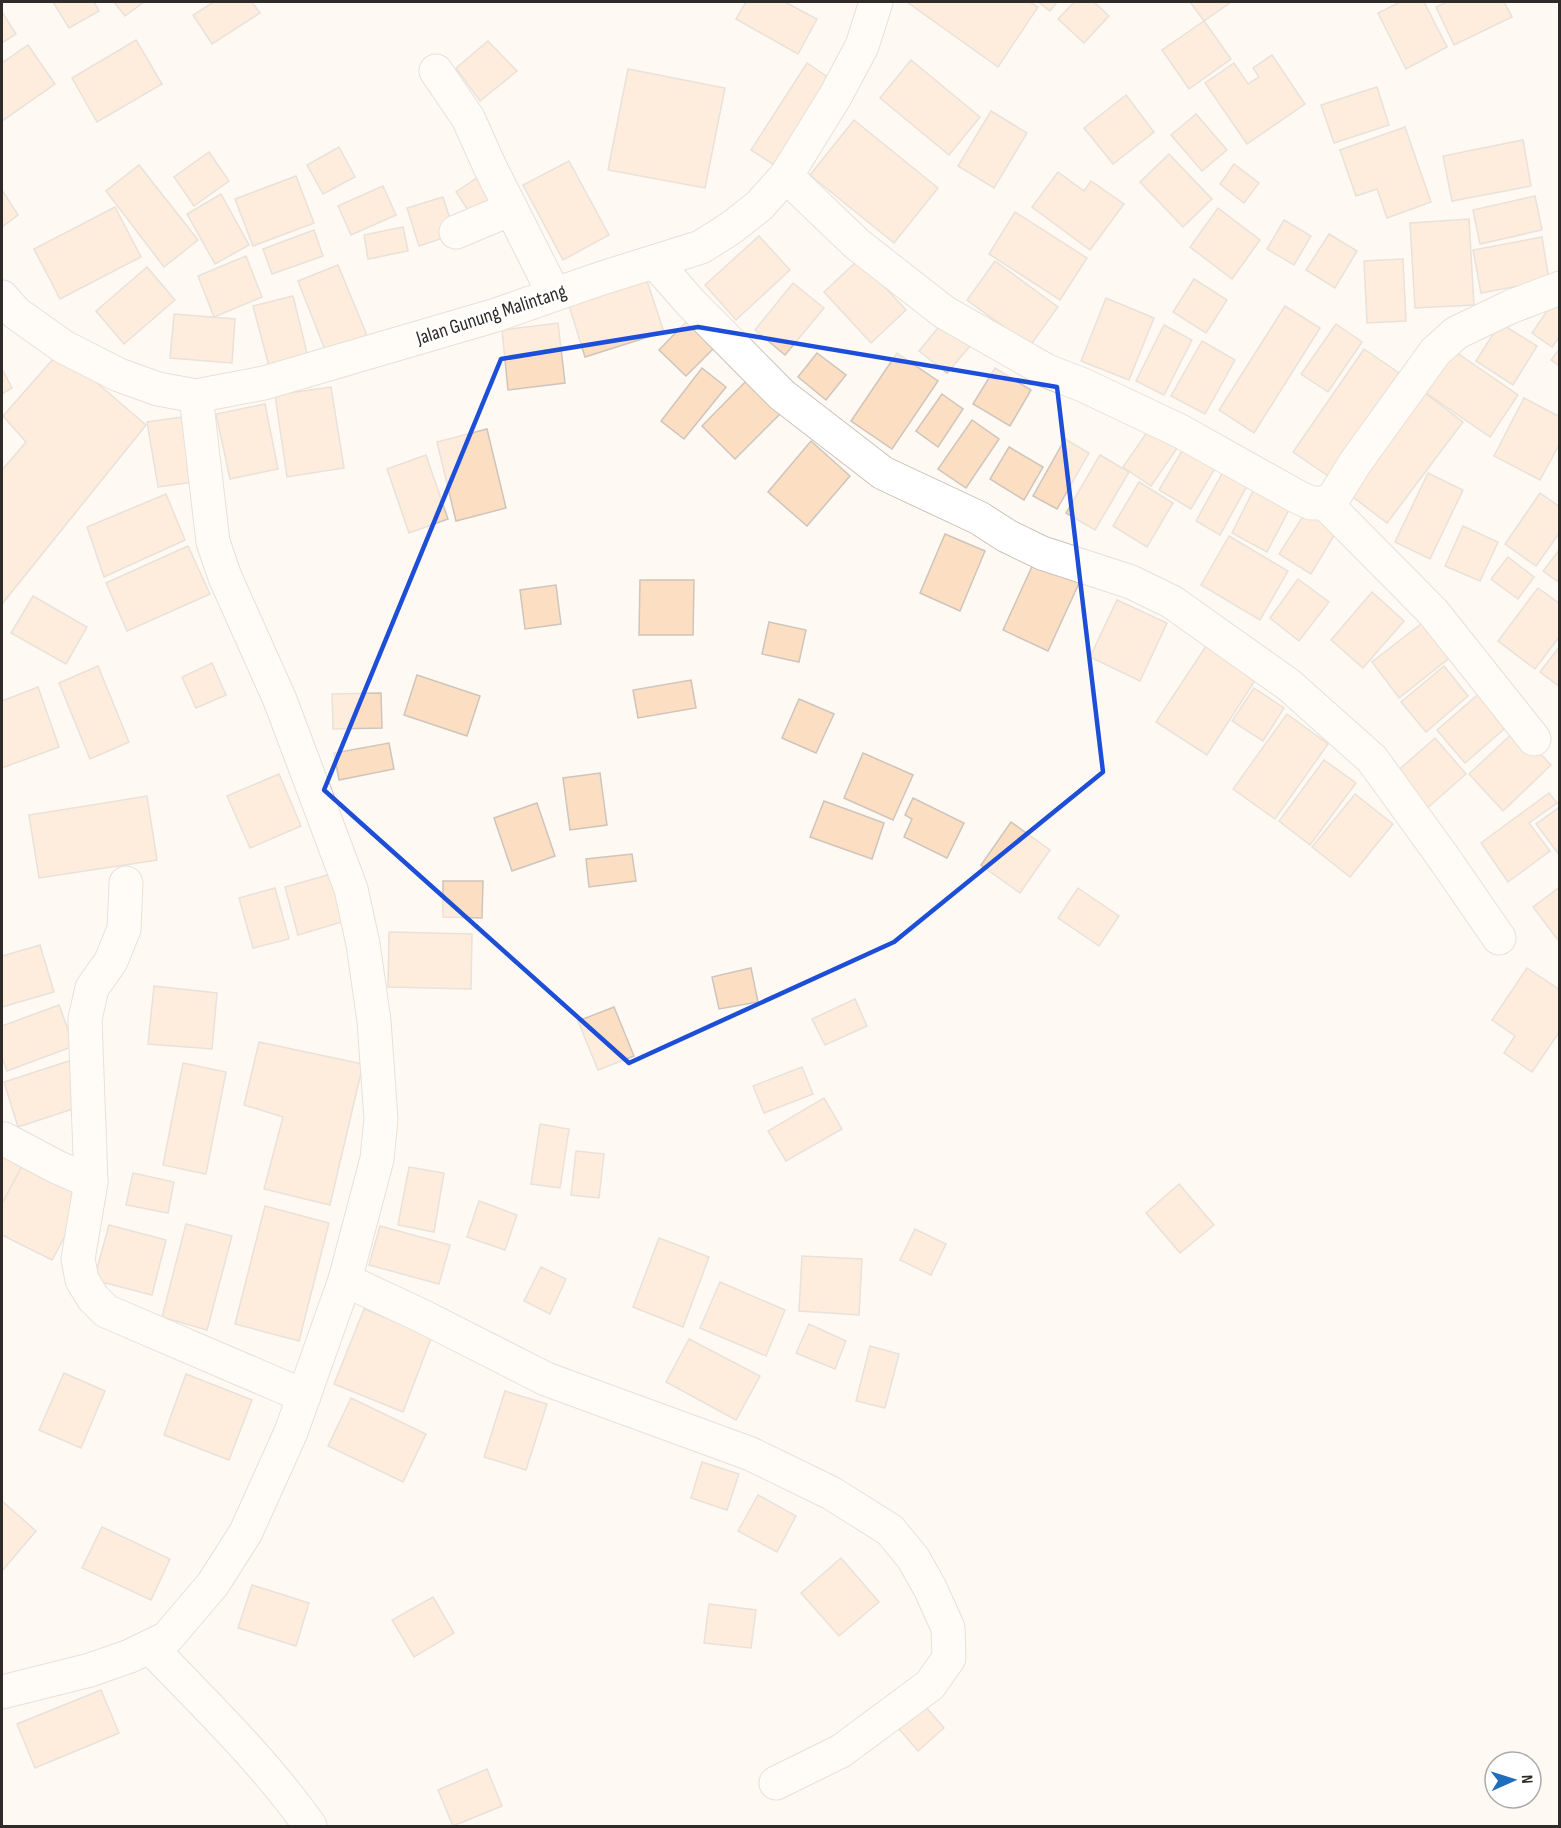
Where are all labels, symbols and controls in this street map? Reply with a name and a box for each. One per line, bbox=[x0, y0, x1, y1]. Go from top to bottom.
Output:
street label: Jalan Gunung Malintang bbox=[412, 279, 569, 351]
north arrow bbox=[1483, 1750, 1543, 1810]
text: N bbox=[1517, 1775, 1536, 1784]

